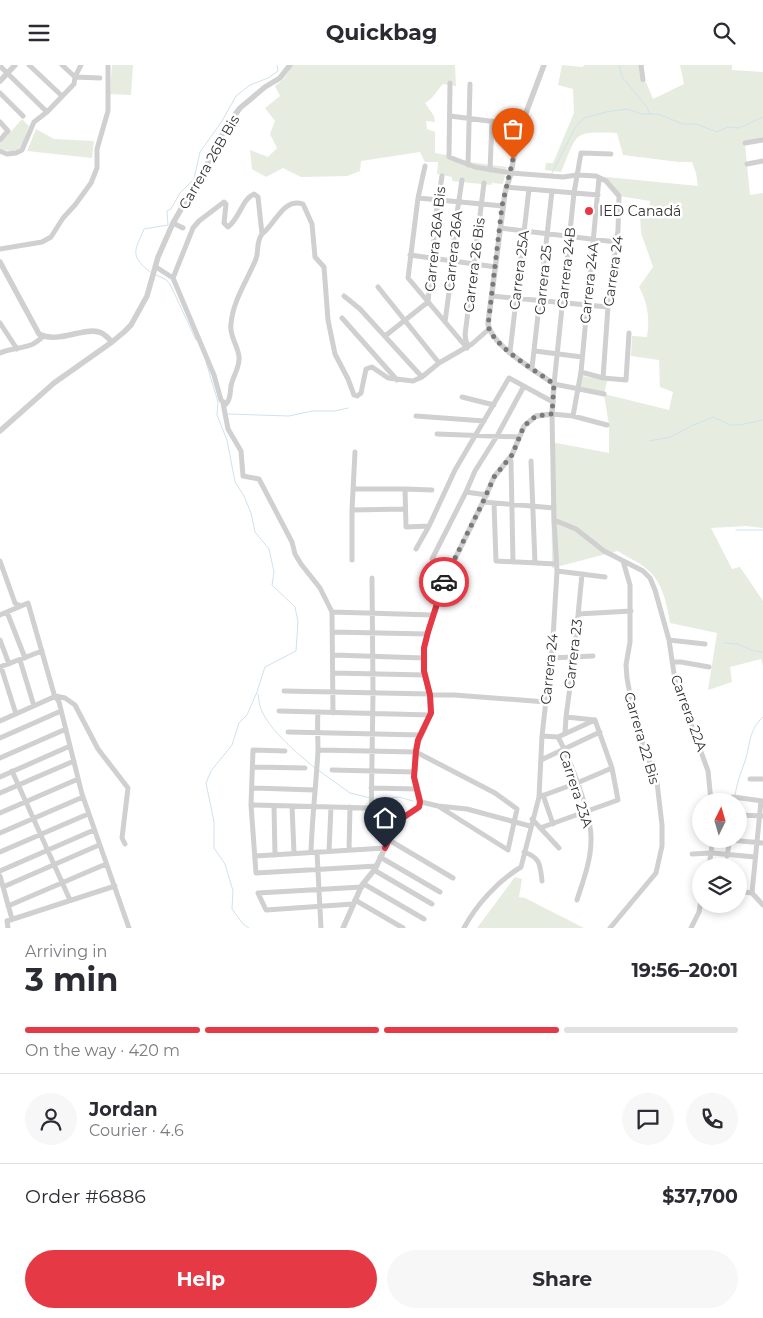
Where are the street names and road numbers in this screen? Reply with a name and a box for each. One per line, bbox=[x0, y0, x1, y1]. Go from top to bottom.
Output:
street label: Carrera 26B Bis bbox=[175, 111, 243, 213]
street label: Carrera 26A Bis bbox=[421, 185, 450, 293]
street label: Carrera 26A bbox=[440, 209, 466, 292]
street label: Carrera 26 Bis bbox=[459, 216, 489, 314]
street label: Carrera 24B bbox=[553, 226, 579, 310]
street label: Carrera 25A bbox=[505, 228, 533, 311]
street label: Carrera 24 bbox=[599, 234, 627, 308]
street label: Carrera 24A bbox=[576, 241, 602, 324]
street label: Carrera 25 bbox=[530, 244, 556, 316]
street label: Carrera 23 bbox=[560, 618, 586, 690]
street label: Carrera 24 bbox=[536, 632, 562, 705]
street label: Carrera 22A bbox=[667, 672, 712, 755]
street label: Carrera 22 Bis bbox=[620, 690, 664, 786]
street label: Carrera 23A bbox=[555, 748, 597, 831]

